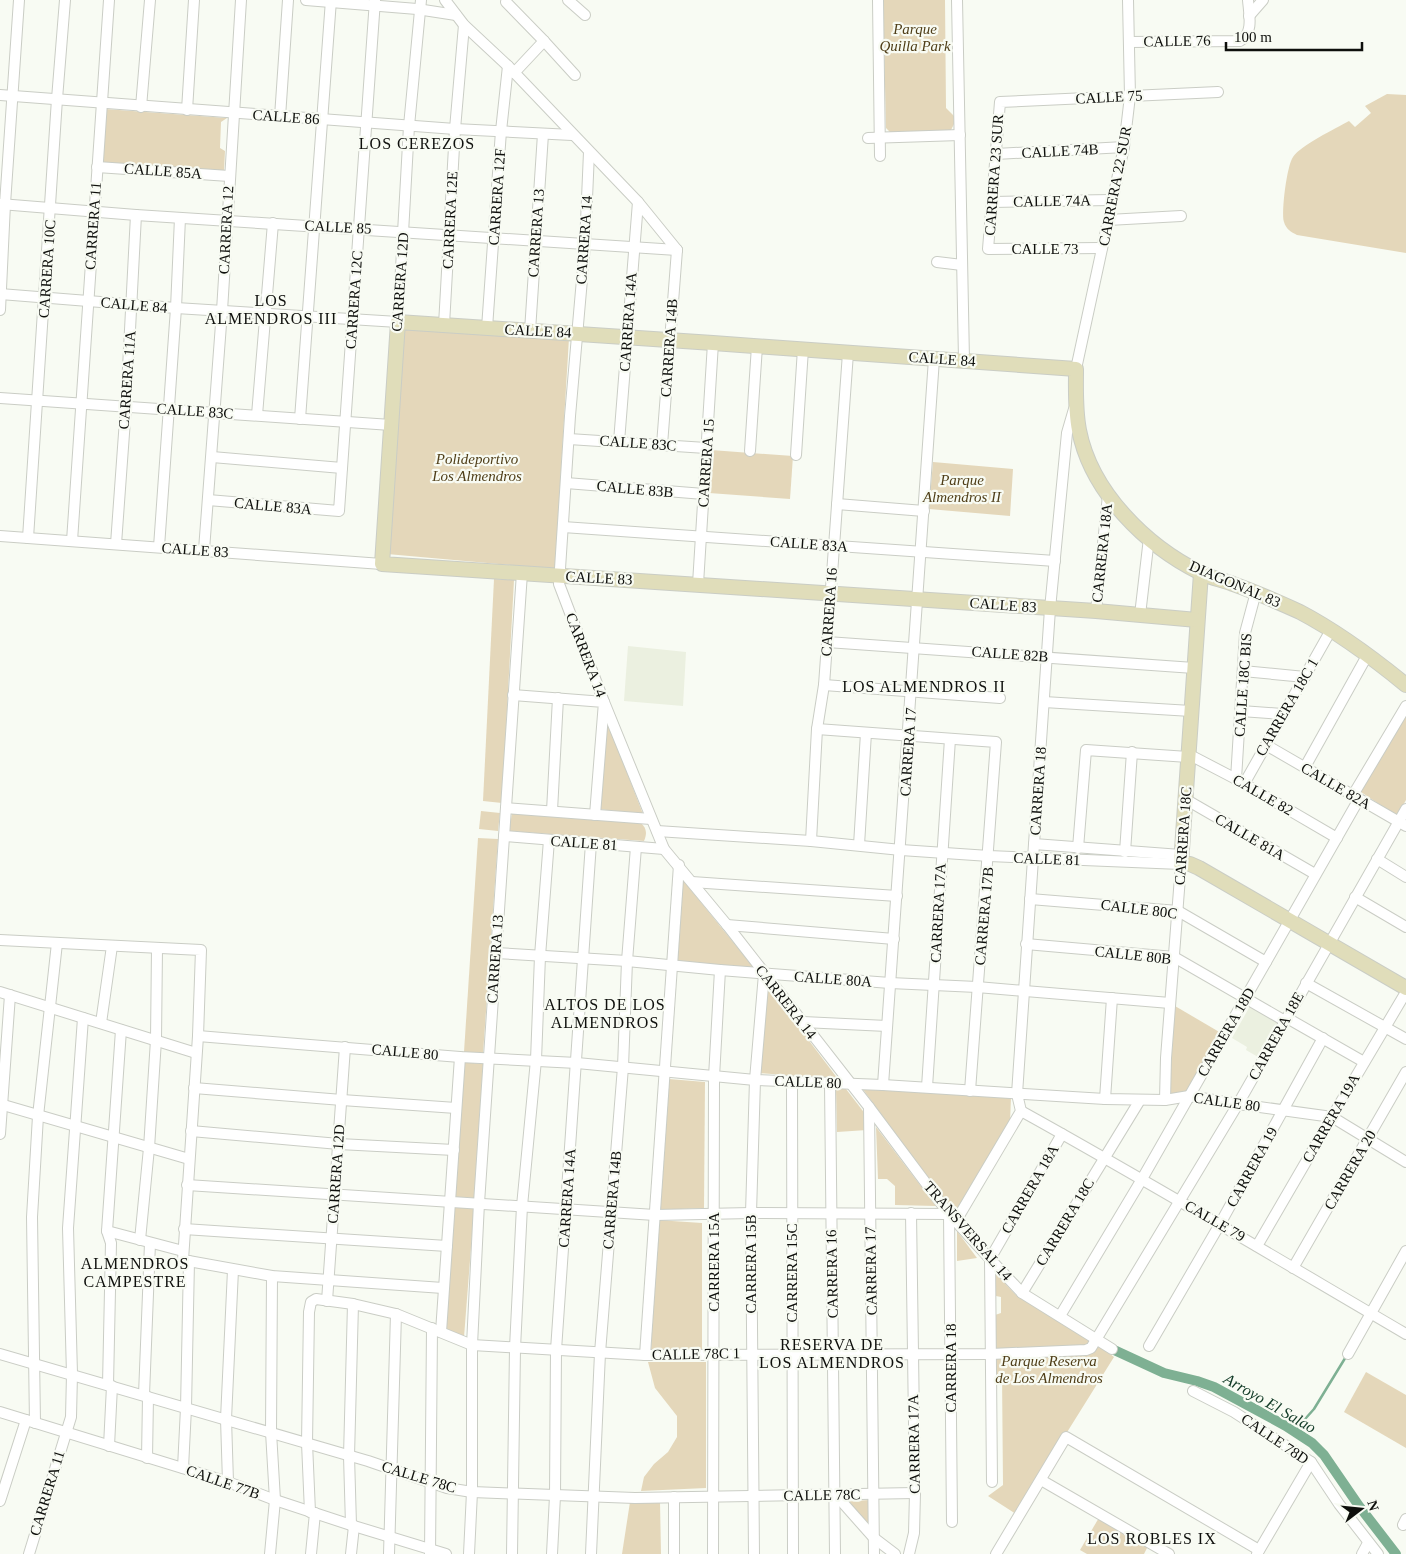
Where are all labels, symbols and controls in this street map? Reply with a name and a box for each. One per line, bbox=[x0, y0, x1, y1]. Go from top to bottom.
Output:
scale bar bbox=[1226, 20, 1362, 52]
park label: Parque Quilla Park bbox=[879, 21, 951, 54]
text: 100 m bbox=[1234, 29, 1272, 45]
street label: CALLE 76 bbox=[1143, 32, 1211, 50]
street label: CALLE 75 bbox=[1075, 87, 1143, 107]
street label: CALLE 86 bbox=[252, 107, 321, 127]
street label: CARRERA 23 SUR bbox=[982, 114, 1006, 236]
street label: CARRERA 22 SUR bbox=[1096, 125, 1134, 247]
district label: LOS CEREZOS bbox=[359, 135, 475, 152]
street label: CALLE 74B bbox=[1021, 141, 1099, 161]
street label: CARRERA 12F bbox=[486, 148, 508, 246]
street label: CALLE 85A bbox=[124, 160, 203, 182]
street label: CARRERA 12E bbox=[439, 171, 461, 269]
street label: CARRERA 11 bbox=[82, 181, 104, 271]
street label: CARRERA 12 bbox=[216, 185, 236, 275]
street label: CARRERA 13 bbox=[525, 188, 547, 278]
street label: CALLE 74A bbox=[1013, 192, 1091, 210]
street label: CARRERA 14 bbox=[573, 195, 595, 285]
street label: CALLE 85 bbox=[304, 217, 372, 237]
street label: CARRERA 10C bbox=[36, 219, 58, 319]
street label: CARRERA 12D bbox=[389, 232, 411, 332]
street label: CALLE 73 bbox=[1011, 241, 1079, 257]
street label: CARRERA 12C bbox=[343, 250, 365, 350]
street label: CARRERA 14A bbox=[617, 272, 639, 372]
district label: LOS ALMENDROS III bbox=[205, 292, 337, 327]
street label: CALLE 84 bbox=[100, 294, 169, 316]
street label: CARRERA 14B bbox=[658, 298, 680, 398]
street label: CALLE 84 bbox=[504, 321, 572, 341]
street label: CARRERA 11A bbox=[116, 330, 138, 430]
street label: CALLE 84 bbox=[908, 349, 977, 369]
street label: CALLE 83C bbox=[156, 400, 234, 422]
street label: CARRERA 15 bbox=[695, 418, 717, 508]
street label: CALLE 83C bbox=[599, 432, 677, 454]
park label: Polideportivo Los Almendros bbox=[431, 451, 522, 484]
park label: Parque Almendros II bbox=[922, 472, 1002, 505]
street label: CALLE 83B bbox=[596, 478, 674, 500]
street label: CALLE 83A bbox=[233, 495, 313, 517]
street label: CARRERA 18A bbox=[1089, 502, 1115, 603]
street label: CALLE 83A bbox=[770, 533, 849, 555]
street label: CALLE 83 bbox=[161, 540, 229, 560]
street label: DIAGONAL 83 bbox=[1187, 558, 1283, 610]
street label: CARRERA 16 bbox=[818, 567, 840, 657]
street label: CALLE 83 bbox=[565, 568, 633, 588]
street label: CALLE 83 bbox=[969, 595, 1037, 615]
street label: CARRERA 14 bbox=[563, 611, 610, 700]
street label: CALLE 18C BIS bbox=[1231, 632, 1255, 738]
street label: CALLE 82B bbox=[971, 643, 1049, 665]
street label: CARRERA 18C 1 bbox=[1253, 655, 1321, 759]
district label: LOS ALMENDROS II bbox=[842, 678, 1006, 695]
street label: CARRERA 17 bbox=[897, 707, 919, 797]
street label: CARRERA 18 bbox=[1027, 746, 1049, 836]
street label: CALLE 82A bbox=[1298, 760, 1374, 812]
street label: CALLE 82 bbox=[1230, 771, 1296, 819]
street label: CARRERA 18C bbox=[1172, 786, 1194, 886]
street label: CALLE 81A bbox=[1212, 811, 1288, 863]
street label: CALLE 81 bbox=[550, 833, 618, 853]
street label: CALLE 81 bbox=[1013, 850, 1081, 868]
street label: CARRERA 17A bbox=[927, 863, 949, 963]
street label: CARRERA 17B bbox=[972, 866, 996, 966]
street label: CALLE 80C bbox=[1100, 896, 1178, 922]
street label: CARRERA 13 bbox=[484, 914, 506, 1004]
street label: CALLE 80B bbox=[1094, 943, 1172, 967]
street label: CARRERA 14 bbox=[752, 962, 820, 1042]
street label: CALLE 80A bbox=[794, 968, 873, 990]
street label: CARRERA 18D bbox=[1194, 985, 1258, 1079]
street label: CARRERA 18E bbox=[1245, 989, 1307, 1083]
district label: ALTOS DE LOS ALMENDROS bbox=[544, 996, 666, 1031]
street label: CALLE 80 bbox=[371, 1041, 439, 1063]
street label: CARRERA 19A bbox=[1299, 1071, 1363, 1165]
street label: CALLE 80 bbox=[774, 1073, 842, 1091]
street label: CALLE 80 bbox=[1193, 1089, 1261, 1115]
street label: CARRERA 12D bbox=[325, 1124, 347, 1224]
street label: CARRERA 19 bbox=[1223, 1124, 1281, 1210]
street label: CARRERA 20 bbox=[1321, 1128, 1379, 1212]
street label: CARRERA 18A bbox=[998, 1142, 1062, 1236]
street label: CARRERA 14A bbox=[556, 1148, 578, 1248]
street label: CARRERA 14B bbox=[600, 1150, 624, 1250]
street label: CARRERA 18C bbox=[1033, 1176, 1097, 1268]
street label: TRANSVERSAL 14 bbox=[921, 1178, 1016, 1284]
street label: CALLE 79 bbox=[1182, 1197, 1248, 1245]
street label: CARRERA 15A bbox=[706, 1212, 722, 1312]
street label: CARRERA 15B bbox=[743, 1215, 759, 1313]
street label: CARRERA 15C bbox=[784, 1224, 800, 1322]
street label: CARRERA 17 bbox=[862, 1226, 880, 1316]
street label: CARRERA 16 bbox=[823, 1229, 841, 1319]
district label: ALMENDROS CAMPESTRE bbox=[81, 1255, 189, 1290]
street label: CARRERA 18 bbox=[943, 1324, 959, 1412]
district label: RESERVA DE LOS ALMENDROS bbox=[759, 1336, 905, 1371]
street label: CALLE 78C 1 bbox=[652, 1345, 740, 1363]
park label: Parque Reserva de Los Almendros bbox=[995, 1353, 1103, 1386]
water label: Arroyo El Salao bbox=[1220, 1369, 1319, 1437]
street label: CARRERA 17A bbox=[905, 1394, 923, 1494]
street label: CALLE 78D bbox=[1238, 1411, 1312, 1468]
street label: CARRERA 11 bbox=[26, 1448, 68, 1538]
street label: CALLE 78C bbox=[380, 1458, 458, 1496]
street label: CALLE 77B bbox=[184, 1462, 262, 1502]
north arrow bbox=[1336, 1484, 1386, 1534]
street label: CALLE 78C bbox=[783, 1486, 861, 1504]
text: N bbox=[1364, 1499, 1382, 1512]
district label: LOS ROBLES IX bbox=[1087, 1530, 1217, 1547]

